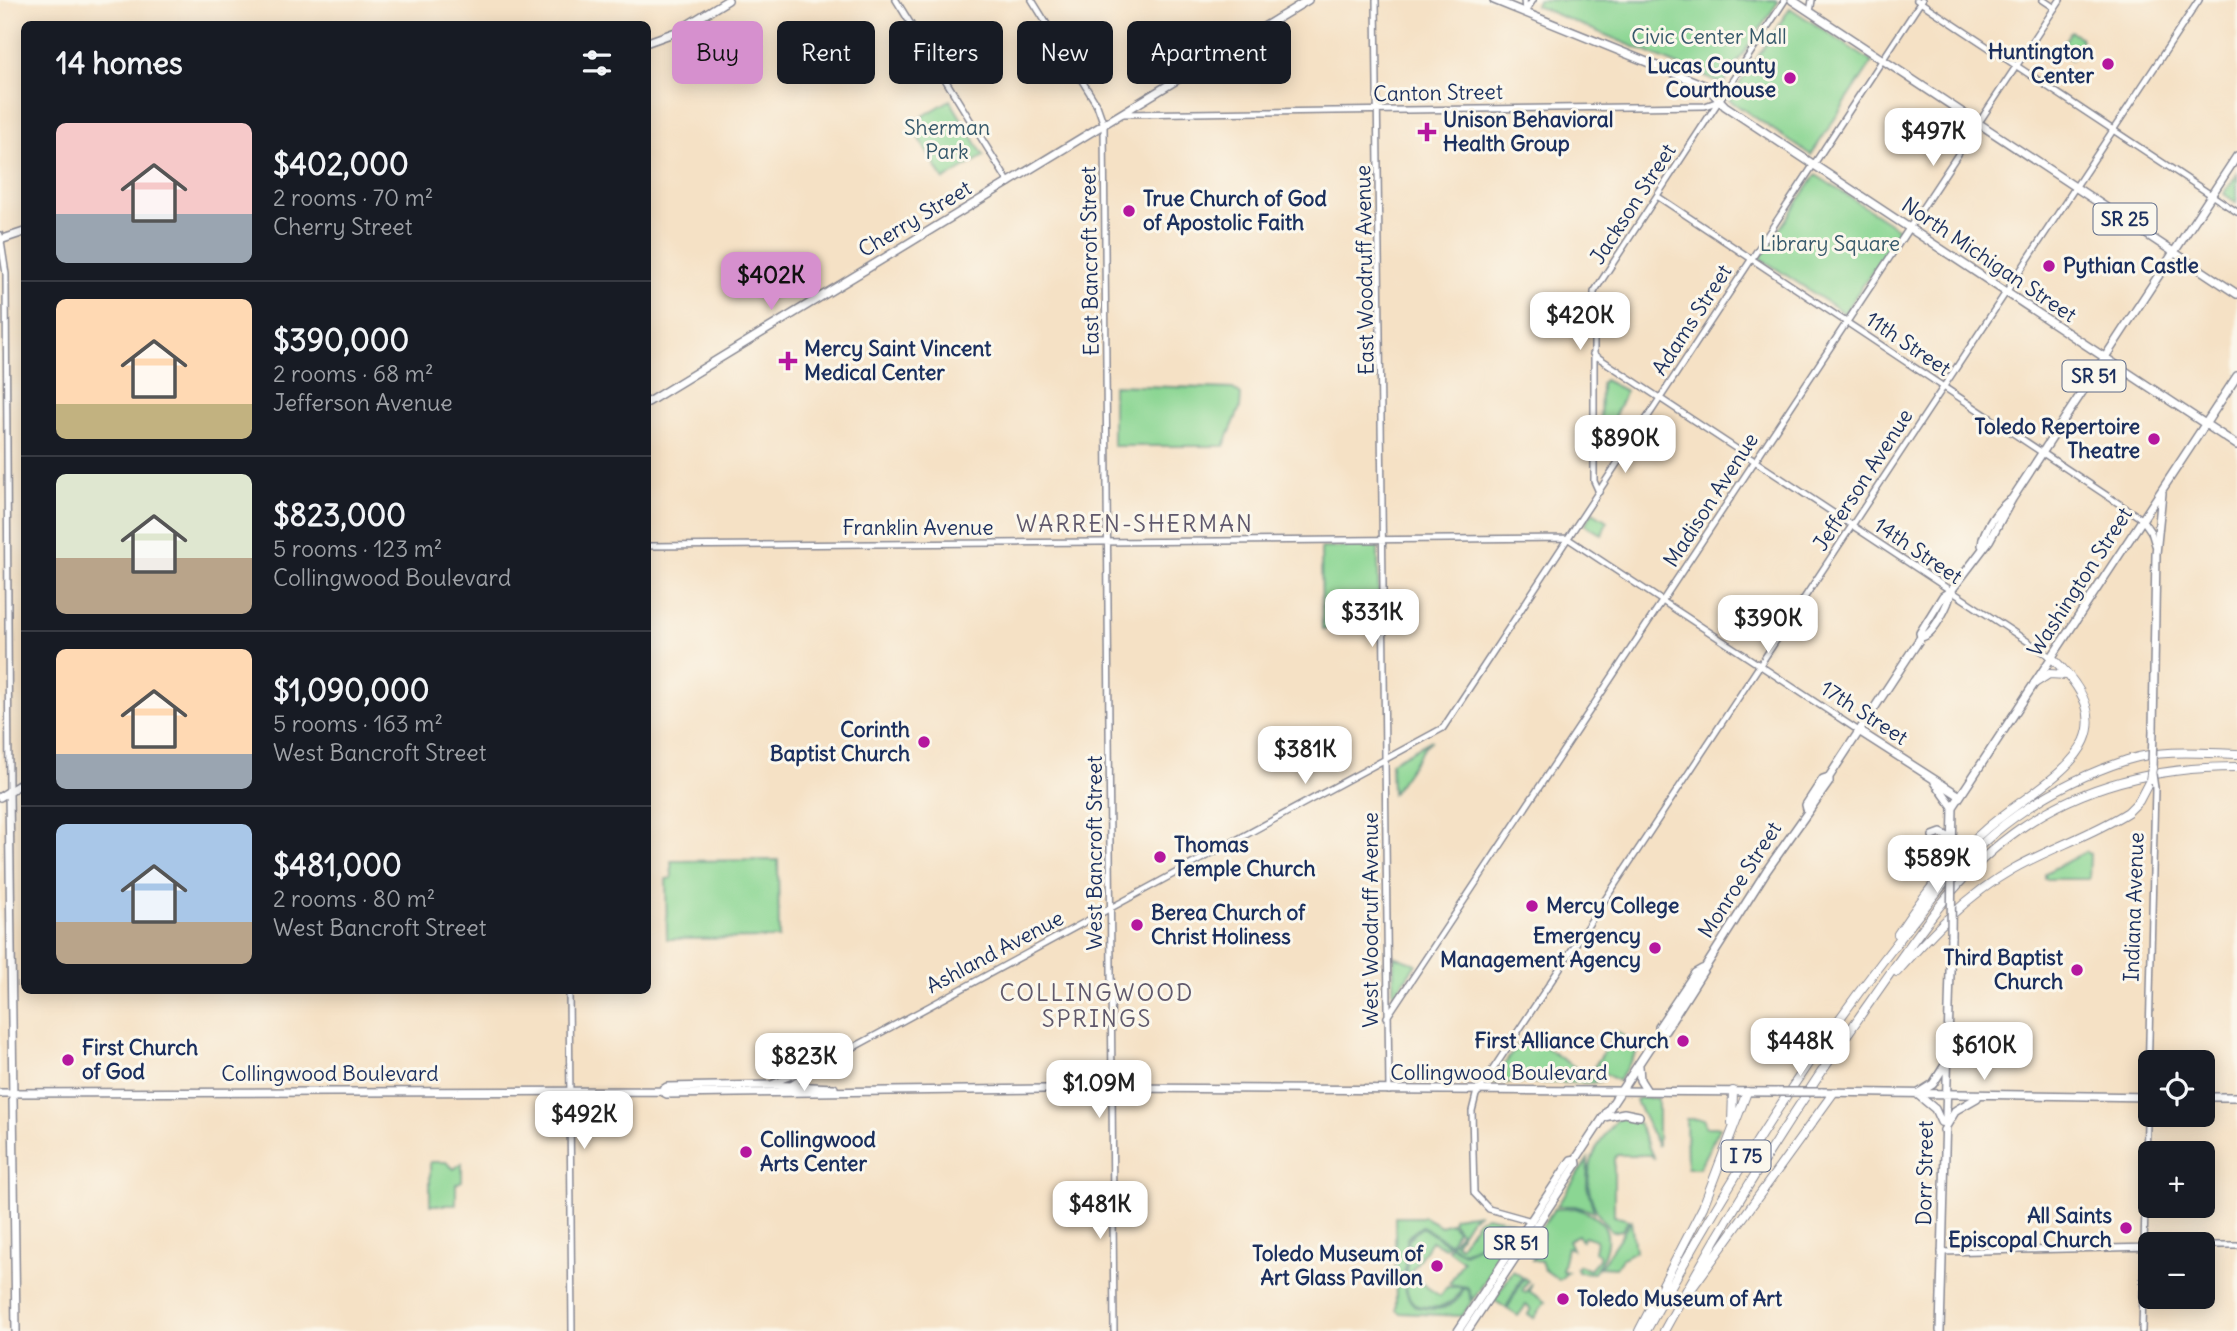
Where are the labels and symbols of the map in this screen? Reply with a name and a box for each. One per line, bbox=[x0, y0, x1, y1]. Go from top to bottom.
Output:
park label: Civic Center Mall bbox=[1631, 23, 1787, 50]
place label: Huntington Center bbox=[1988, 38, 2094, 89]
place label: Lucas County Courthouse bbox=[1647, 52, 1776, 103]
marker: Huntington Center bbox=[2100, 56, 2116, 72]
marker: Lucas County Courthouse bbox=[1782, 70, 1798, 86]
street label: Canton Street bbox=[1373, 78, 1503, 107]
place label: Unison Behavioral Health Group bbox=[1443, 106, 1613, 157]
pin: $497K bbox=[1884, 108, 1982, 168]
park label: Sherman Park bbox=[904, 114, 990, 165]
marker: Unison Behavioral Health Group bbox=[1417, 122, 1437, 142]
street label: Jackson Street bbox=[1584, 138, 1682, 269]
street label: East Woodruff Avenue bbox=[1349, 165, 1380, 375]
street label: East Bancroft Street bbox=[1074, 166, 1105, 356]
street label: Cherry Street bbox=[853, 174, 976, 263]
place label: True Church of God of Apostolic Faith bbox=[1143, 185, 1327, 236]
street label: North Michigan Street bbox=[1897, 191, 2082, 328]
marker: True Church of God of Apostolic Faith bbox=[1121, 203, 1137, 219]
road number: SR 25 bbox=[2094, 204, 2156, 234]
park label: Library Square bbox=[1760, 230, 1900, 257]
pin: $402K bbox=[722, 252, 820, 312]
place label: Pythian Castle bbox=[2063, 252, 2199, 279]
marker: Pythian Castle bbox=[2041, 258, 2057, 274]
street label: Adams Street bbox=[1646, 259, 1737, 380]
pin: $420K bbox=[1531, 292, 1629, 352]
street label: 11th Street bbox=[1861, 305, 1956, 382]
place label: Mercy Saint Vincent Medical Center bbox=[804, 335, 992, 386]
marker: Mercy Saint Vincent Medical Center bbox=[778, 351, 798, 371]
road number: SR 51 bbox=[2062, 360, 2126, 392]
street label: Jefferson Avenue bbox=[1807, 404, 1919, 556]
place label: Toledo Repertoire Theatre bbox=[1974, 413, 2140, 464]
pin: $890K bbox=[1576, 416, 1674, 475]
street label: Madison Avenue bbox=[1657, 427, 1764, 572]
marker: Toledo Repertoire Theatre bbox=[2146, 431, 2162, 447]
street label: Washington Street bbox=[2021, 502, 2138, 662]
district label: WARREN-SHERMAN bbox=[1016, 509, 1254, 538]
street label: 14th Street bbox=[1869, 511, 1968, 590]
street label: Franklin Avenue bbox=[842, 514, 994, 541]
pin: $331K bbox=[1323, 590, 1421, 649]
pin: $390K bbox=[1719, 596, 1817, 655]
street label: 17th Street bbox=[1815, 674, 1913, 751]
place label: Corinth Baptist Church bbox=[770, 716, 910, 767]
pin: $381K bbox=[1256, 726, 1354, 786]
marker: Corinth Baptist Church bbox=[916, 734, 932, 750]
street label: West Bancroft Street bbox=[1081, 756, 1108, 950]
street label: West Woodruff Avenue bbox=[1357, 812, 1384, 1028]
street label: Monroe Street bbox=[1692, 816, 1787, 943]
place label: Thomas Temple Church bbox=[1174, 831, 1316, 882]
street label: Indiana Avenue bbox=[2117, 832, 2150, 982]
pin: $589K bbox=[1888, 836, 1986, 895]
marker: Thomas Temple Church bbox=[1152, 849, 1168, 865]
place label: Mercy College bbox=[1546, 892, 1679, 919]
marker: Mercy College bbox=[1524, 898, 1540, 914]
place label: Berea Church of Christ Holiness bbox=[1151, 899, 1306, 950]
street label: Ashland Avenue bbox=[921, 904, 1068, 999]
marker: Berea Church of Christ Holiness bbox=[1129, 917, 1145, 933]
place label: Emergency Management Agency bbox=[1440, 922, 1641, 973]
marker: Emergency Management Agency bbox=[1647, 940, 1663, 956]
place label: Third Baptist Church bbox=[1944, 944, 2064, 995]
marker: Third Baptist Church bbox=[2069, 962, 2085, 978]
district label: COLLINGWOOD SPRINGS bbox=[1000, 978, 1194, 1033]
pin: $448K bbox=[1751, 1018, 1849, 1078]
pin: $610K bbox=[1935, 1023, 2033, 1082]
place label: First Alliance Church bbox=[1475, 1027, 1669, 1054]
marker: First Alliance Church bbox=[1675, 1033, 1691, 1049]
place label: First Church of God bbox=[82, 1034, 198, 1085]
pin: $823K bbox=[755, 1034, 853, 1093]
marker: First Church of God bbox=[60, 1052, 76, 1068]
street label: Collingwood Boulevard bbox=[1390, 1059, 1608, 1086]
street label: Collingwood Boulevard bbox=[221, 1060, 439, 1087]
pin: $1.09M bbox=[1042, 1060, 1156, 1120]
pin: $492K bbox=[535, 1092, 633, 1151]
street label: Dorr Street bbox=[1910, 1120, 1939, 1226]
place label: Collingwood Arts Center bbox=[760, 1126, 877, 1177]
road number: I 75 bbox=[1722, 1140, 1770, 1172]
marker: Collingwood Arts Center bbox=[738, 1144, 754, 1160]
pin: $481K bbox=[1051, 1182, 1149, 1241]
place label: All Saints Episcopal Church bbox=[1948, 1202, 2112, 1253]
marker: All Saints Episcopal Church bbox=[2118, 1220, 2134, 1236]
road number: SR 51 bbox=[1484, 1228, 1548, 1259]
place label: Toledo Museum of Art Glass Pavillon bbox=[1252, 1240, 1424, 1291]
marker: Toledo Museum of Art Glass Pavillon bbox=[1429, 1258, 1445, 1274]
place label: Toledo Museum of Art bbox=[1577, 1285, 1783, 1312]
marker: Toledo Museum of Art bbox=[1555, 1291, 1571, 1307]

